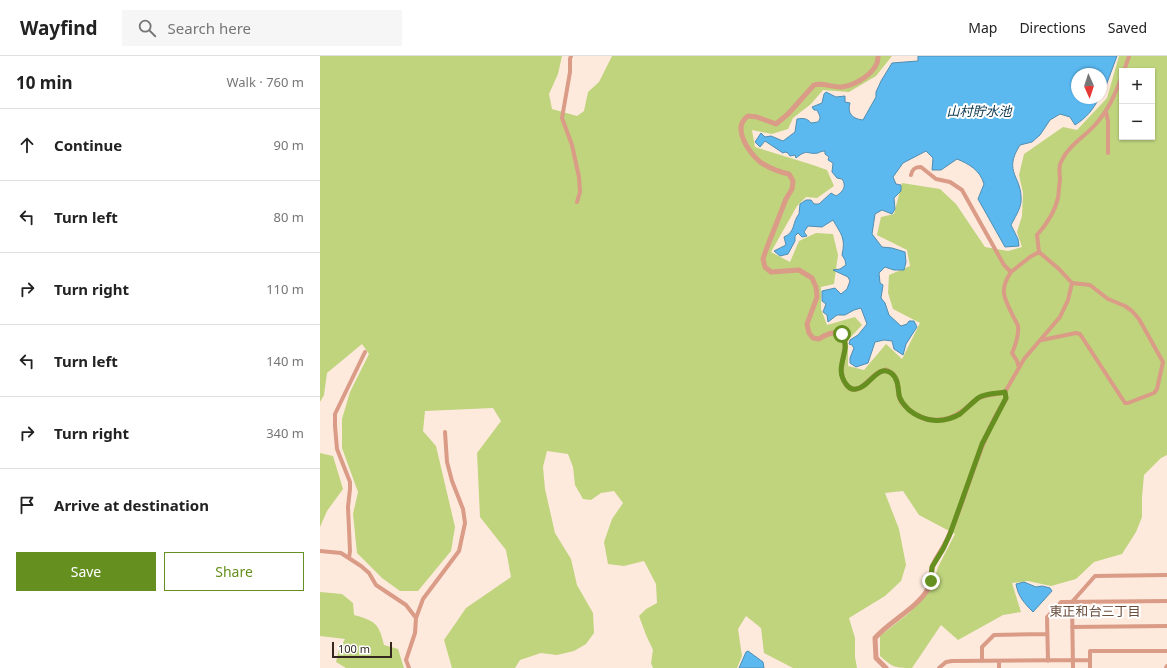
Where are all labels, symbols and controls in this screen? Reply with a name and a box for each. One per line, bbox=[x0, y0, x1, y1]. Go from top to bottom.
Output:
search box bbox=[122, 10, 402, 46]
text: Wayfind bbox=[20, 15, 98, 41]
icon: search bbox=[136, 17, 158, 39]
text: Search here bbox=[168, 18, 251, 38]
text: Map bbox=[968, 18, 997, 37]
text: Directions bbox=[1019, 18, 1086, 37]
text: Saved bbox=[1108, 18, 1147, 37]
north arrow bbox=[1071, 68, 1107, 104]
map controls bbox=[1119, 68, 1155, 140]
button: + bbox=[1119, 68, 1155, 104]
text: 10 min bbox=[16, 71, 73, 94]
text: Walk · 760 m bbox=[226, 73, 304, 91]
water label: 山村貯水池 bbox=[946, 102, 1013, 120]
button: − bbox=[1119, 104, 1155, 140]
icon: ahead bbox=[16, 134, 38, 156]
text: Continue bbox=[54, 135, 122, 155]
text: 90 m bbox=[274, 136, 304, 154]
icon: left bbox=[16, 206, 38, 228]
text: Turn left bbox=[54, 207, 118, 227]
text: 80 m bbox=[274, 208, 304, 226]
icon: right bbox=[16, 278, 38, 300]
text: Turn right bbox=[54, 279, 129, 299]
text: 110 m bbox=[266, 280, 304, 298]
route start bbox=[833, 325, 851, 343]
icon: left bbox=[16, 350, 38, 372]
text: Turn left bbox=[54, 351, 118, 371]
text: 140 m bbox=[266, 352, 304, 370]
icon: right bbox=[16, 422, 38, 444]
text: Turn right bbox=[54, 423, 129, 443]
text: 340 m bbox=[266, 424, 304, 442]
icon: arrive bbox=[16, 494, 38, 516]
text: Arrive at destination bbox=[54, 495, 209, 515]
button: Save bbox=[16, 552, 156, 591]
button: Share bbox=[164, 552, 304, 591]
route end bbox=[922, 572, 940, 590]
district label: 東正和台三丁目 bbox=[1049, 602, 1141, 620]
scale bar bbox=[332, 640, 392, 659]
text: 100 m bbox=[338, 641, 370, 656]

